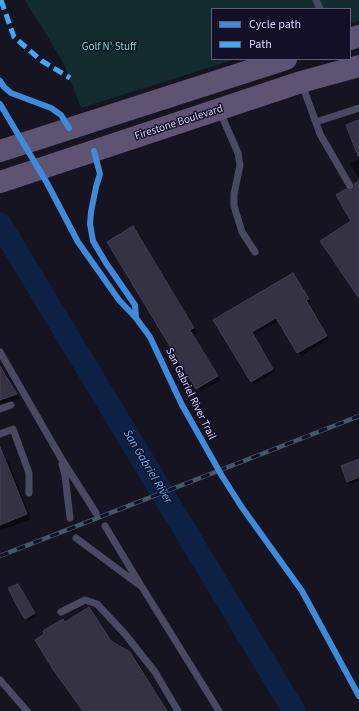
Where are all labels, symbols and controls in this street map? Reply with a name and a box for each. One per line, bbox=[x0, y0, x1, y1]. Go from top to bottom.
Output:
legend bbox=[211, 8, 351, 60]
text: Cycle path bbox=[249, 16, 301, 33]
text: Path bbox=[249, 36, 272, 53]
park label: Golf N' Stuff bbox=[82, 41, 136, 55]
street label: Firestone Boulevard bbox=[133, 103, 225, 143]
street label: San Gabriel River Trail bbox=[162, 346, 218, 442]
water label: San Gabriel River bbox=[119, 427, 175, 507]

